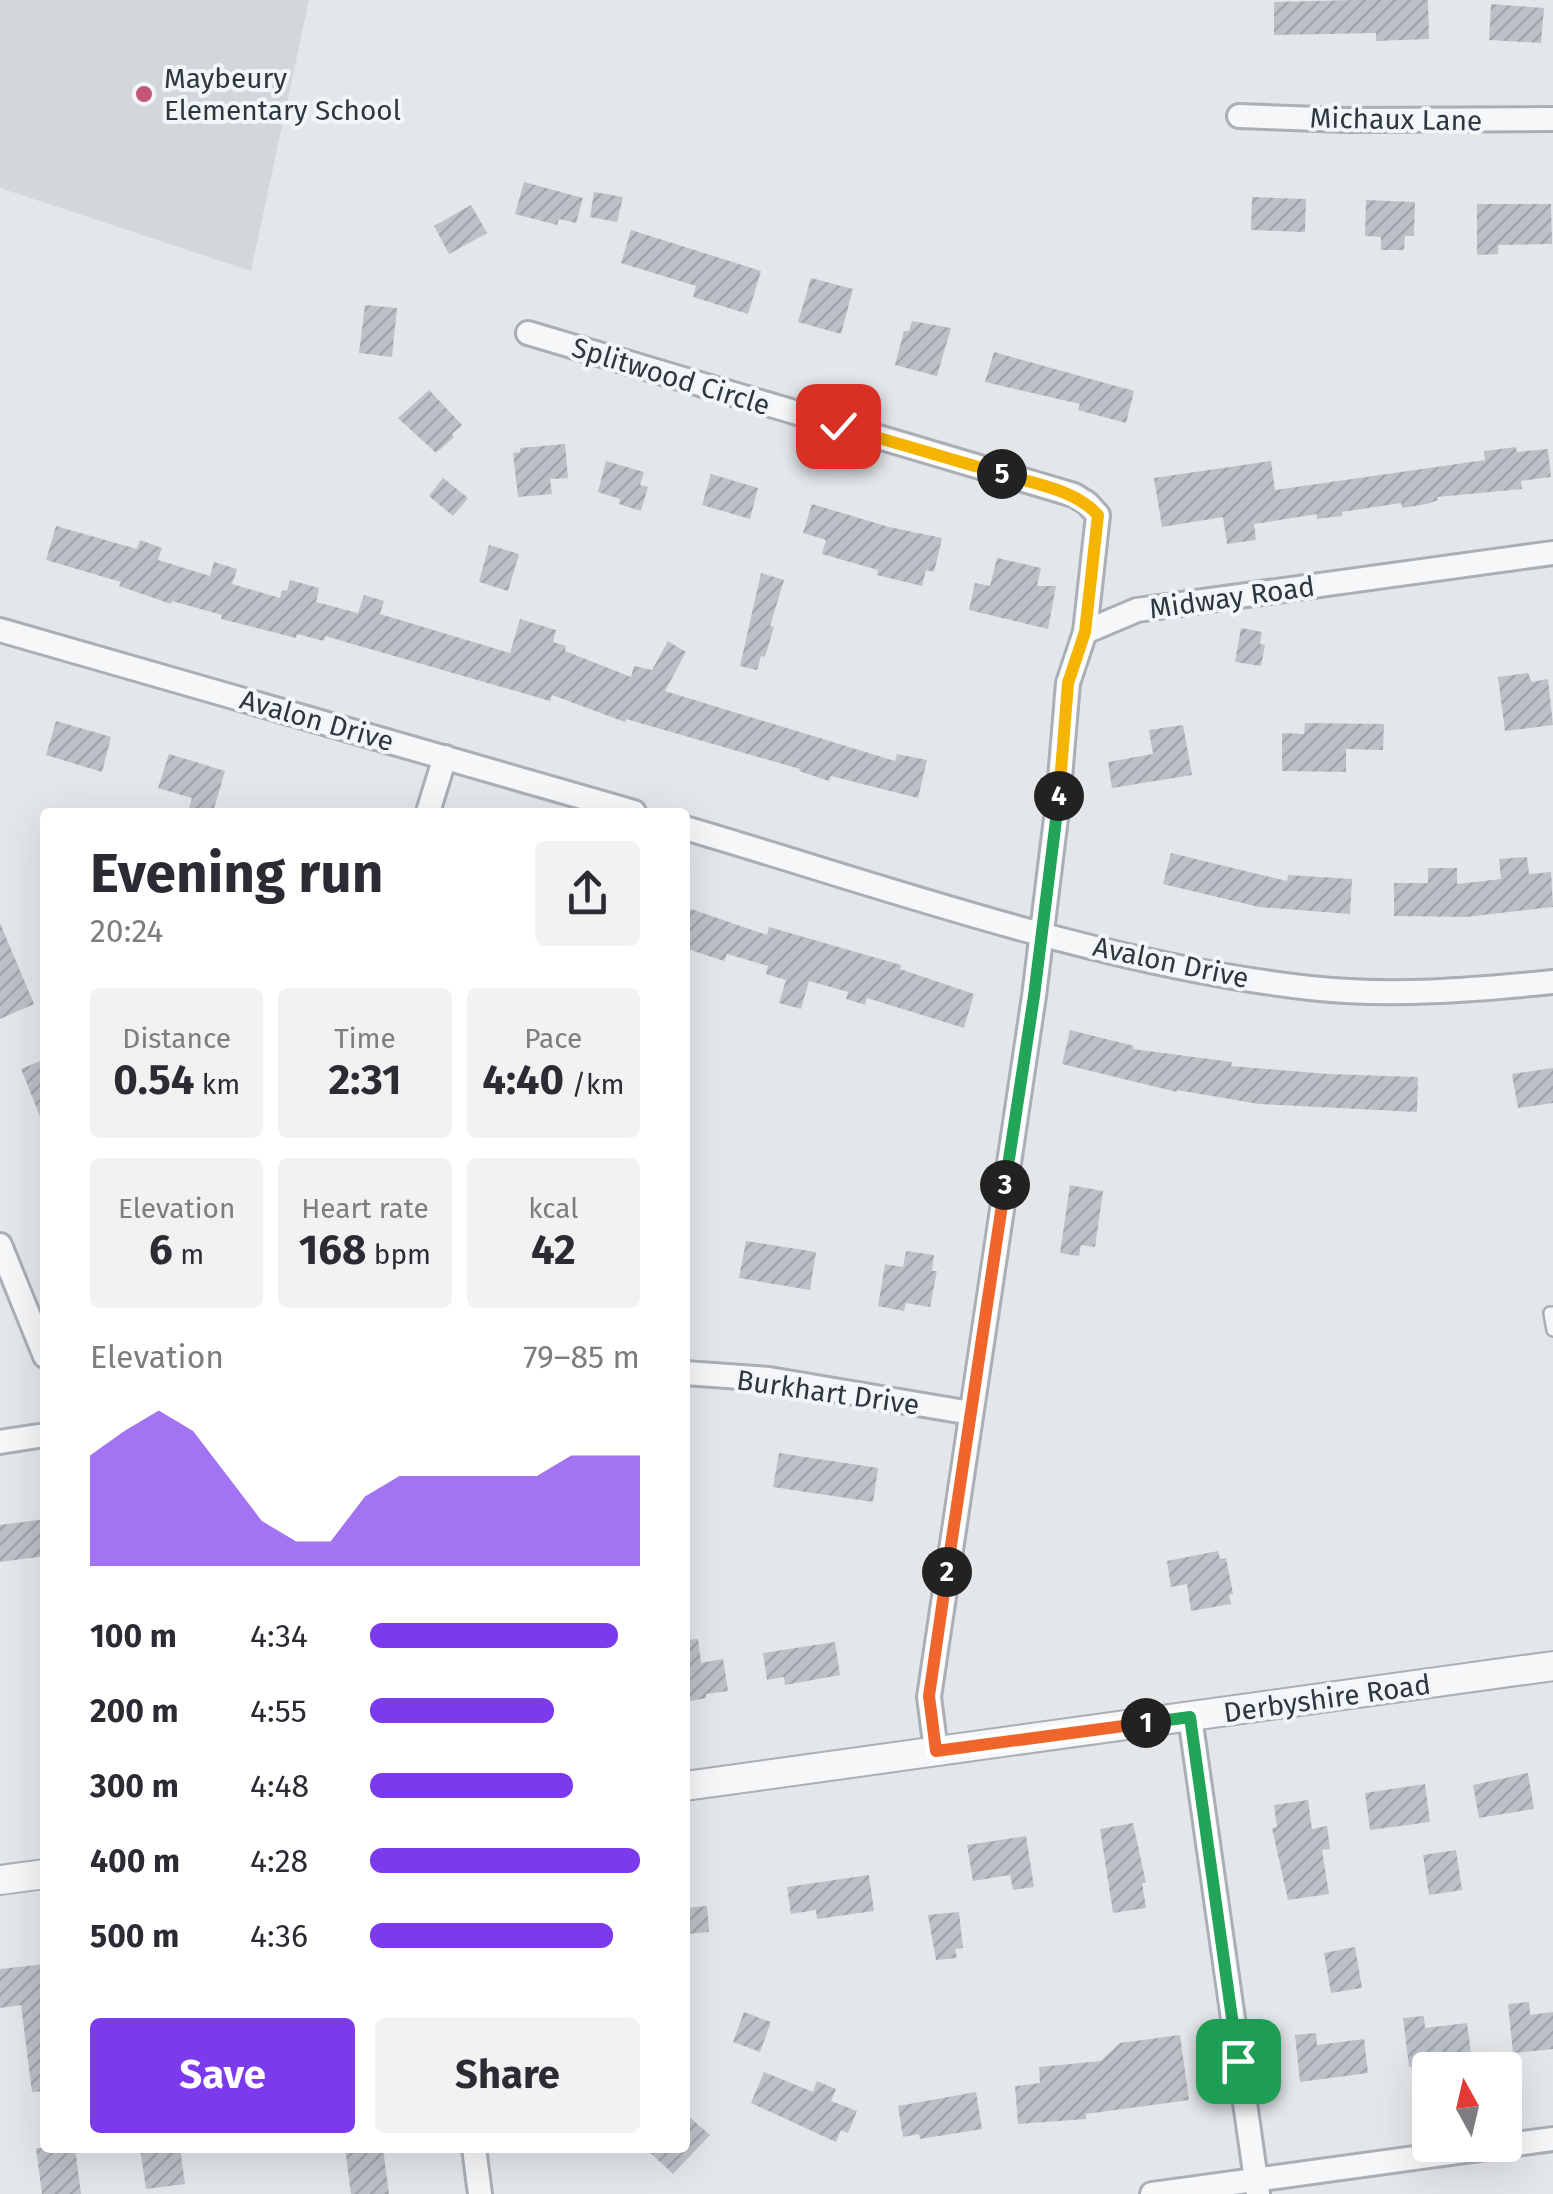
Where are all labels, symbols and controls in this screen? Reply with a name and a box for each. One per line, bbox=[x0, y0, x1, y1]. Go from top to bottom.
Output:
place label: Maybeury Elementary School bbox=[164, 62, 401, 127]
marker: Maybeury Elementary School bbox=[133, 83, 155, 105]
street label: Michaux Lane bbox=[1309, 101, 1483, 138]
street label: Splitwood Circle bbox=[568, 331, 774, 422]
pin bbox=[796, 384, 881, 469]
icon: check bbox=[811, 399, 866, 454]
pin: 5 bbox=[977, 449, 1027, 499]
text: 5 bbox=[994, 457, 1010, 490]
street label: Midway Road bbox=[1147, 570, 1317, 625]
street label: Avalon Drive bbox=[236, 683, 397, 758]
pin: 4 bbox=[1034, 771, 1084, 821]
text: 4 bbox=[1051, 779, 1067, 812]
text: Evening run bbox=[90, 841, 384, 907]
button: share bbox=[535, 841, 640, 946]
text: 20:24 bbox=[90, 912, 163, 950]
street label: Avalon Drive bbox=[1090, 930, 1252, 995]
text: Distance bbox=[122, 1022, 231, 1055]
text: Time bbox=[334, 1022, 396, 1055]
text: Pace bbox=[524, 1022, 582, 1055]
text: 0.54 bbox=[113, 1055, 194, 1105]
text: 2:31 bbox=[329, 1055, 401, 1105]
text: 4:40 bbox=[482, 1055, 564, 1105]
text: km bbox=[194, 1068, 240, 1101]
text: /km bbox=[564, 1068, 624, 1101]
pin: 3 bbox=[980, 1160, 1030, 1210]
text: 3 bbox=[998, 1168, 1012, 1201]
text: Elevation bbox=[118, 1192, 235, 1225]
text: Heart rate bbox=[301, 1192, 429, 1225]
text: kcal bbox=[528, 1192, 579, 1225]
text: 6 bbox=[149, 1225, 173, 1275]
text: 168 bbox=[299, 1225, 366, 1275]
text: 42 bbox=[531, 1225, 576, 1275]
text: m bbox=[173, 1238, 204, 1271]
text: bpm bbox=[366, 1238, 431, 1271]
text: Elevation bbox=[90, 1338, 224, 1376]
text: 79–85 m bbox=[523, 1338, 640, 1376]
street label: Burkhart Drive bbox=[734, 1363, 921, 1422]
pin: 2 bbox=[922, 1547, 972, 1597]
text: 2 bbox=[940, 1555, 954, 1588]
text: 100 m bbox=[90, 1617, 177, 1655]
text: 4:34 bbox=[250, 1617, 308, 1655]
street label: Derbyshire Road bbox=[1221, 1668, 1433, 1729]
text: 200 m bbox=[90, 1692, 179, 1730]
text: 4:55 bbox=[250, 1692, 307, 1730]
pin: 1 bbox=[1121, 1698, 1171, 1748]
text: 1 bbox=[1140, 1706, 1153, 1739]
text: 300 m bbox=[90, 1767, 179, 1805]
text: 4:48 bbox=[250, 1767, 309, 1805]
text: 400 m bbox=[90, 1842, 180, 1880]
text: 4:28 bbox=[250, 1842, 308, 1880]
text: 500 m bbox=[90, 1917, 179, 1955]
text: 4:36 bbox=[250, 1917, 308, 1955]
button: Save bbox=[90, 2018, 355, 2133]
button: Share bbox=[375, 2018, 640, 2133]
pin bbox=[1196, 2019, 1281, 2104]
icon: arrive bbox=[1211, 2034, 1266, 2089]
north arrow bbox=[1412, 2052, 1522, 2162]
map controls bbox=[1412, 2052, 1522, 2162]

